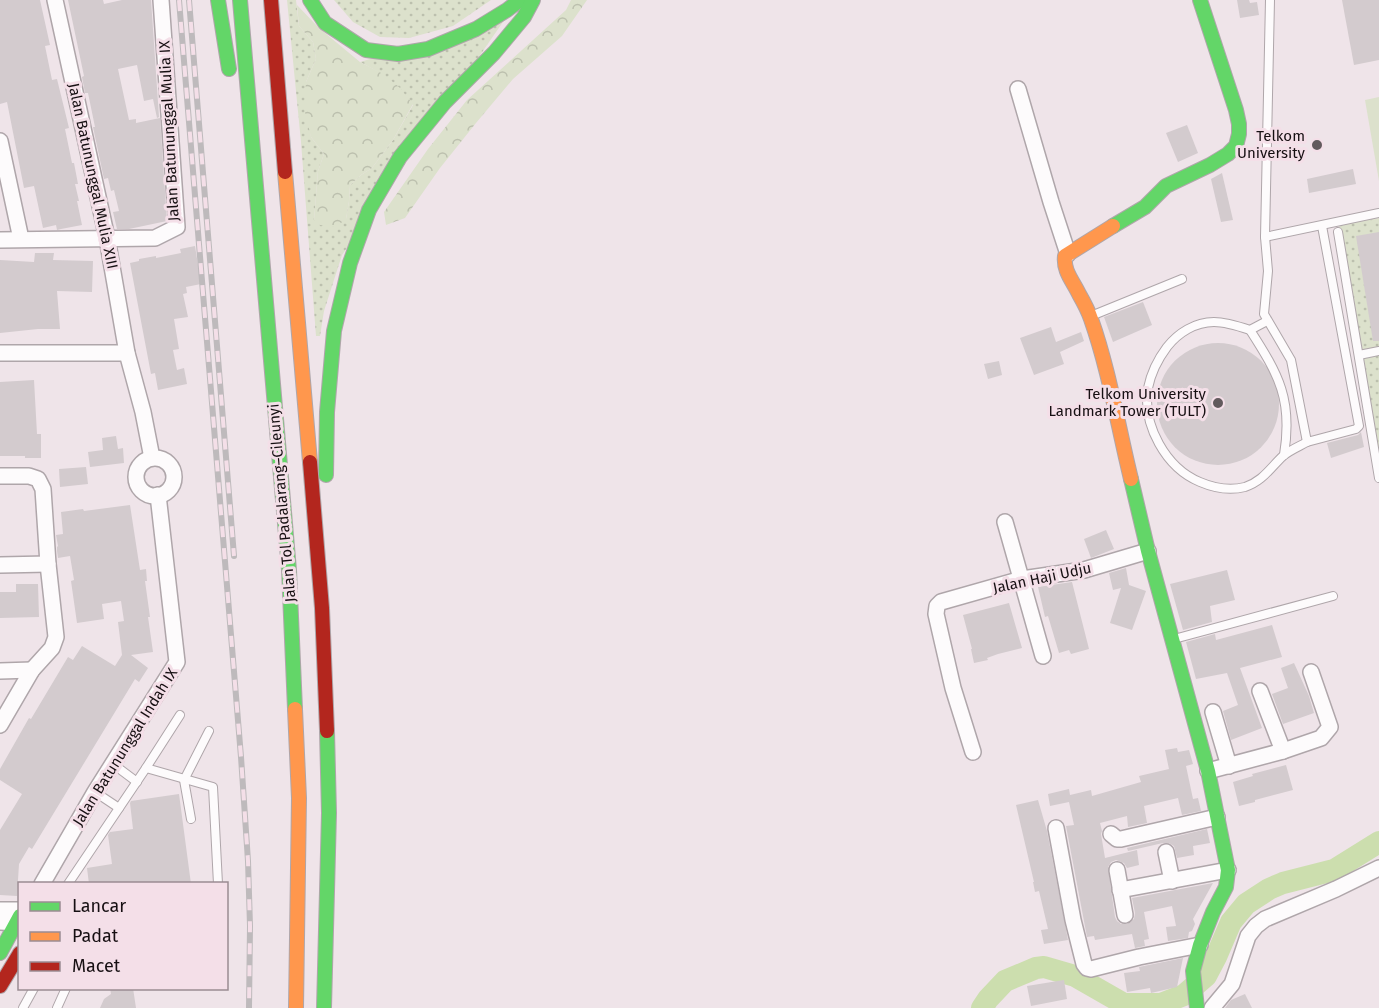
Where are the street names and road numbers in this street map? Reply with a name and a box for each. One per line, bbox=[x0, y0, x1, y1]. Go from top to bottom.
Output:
street label: Jalan Batununggal Mulia IX bbox=[155, 39, 183, 222]
street label: Jalan Batununggal Mulia XIII bbox=[64, 81, 122, 271]
street label: Jalan Tol Padalarang–Cileunyi bbox=[264, 403, 300, 603]
street label: Jalan Haji Udju bbox=[991, 559, 1093, 597]
street label: Jalan Batununggal Indah IX bbox=[69, 664, 182, 829]

